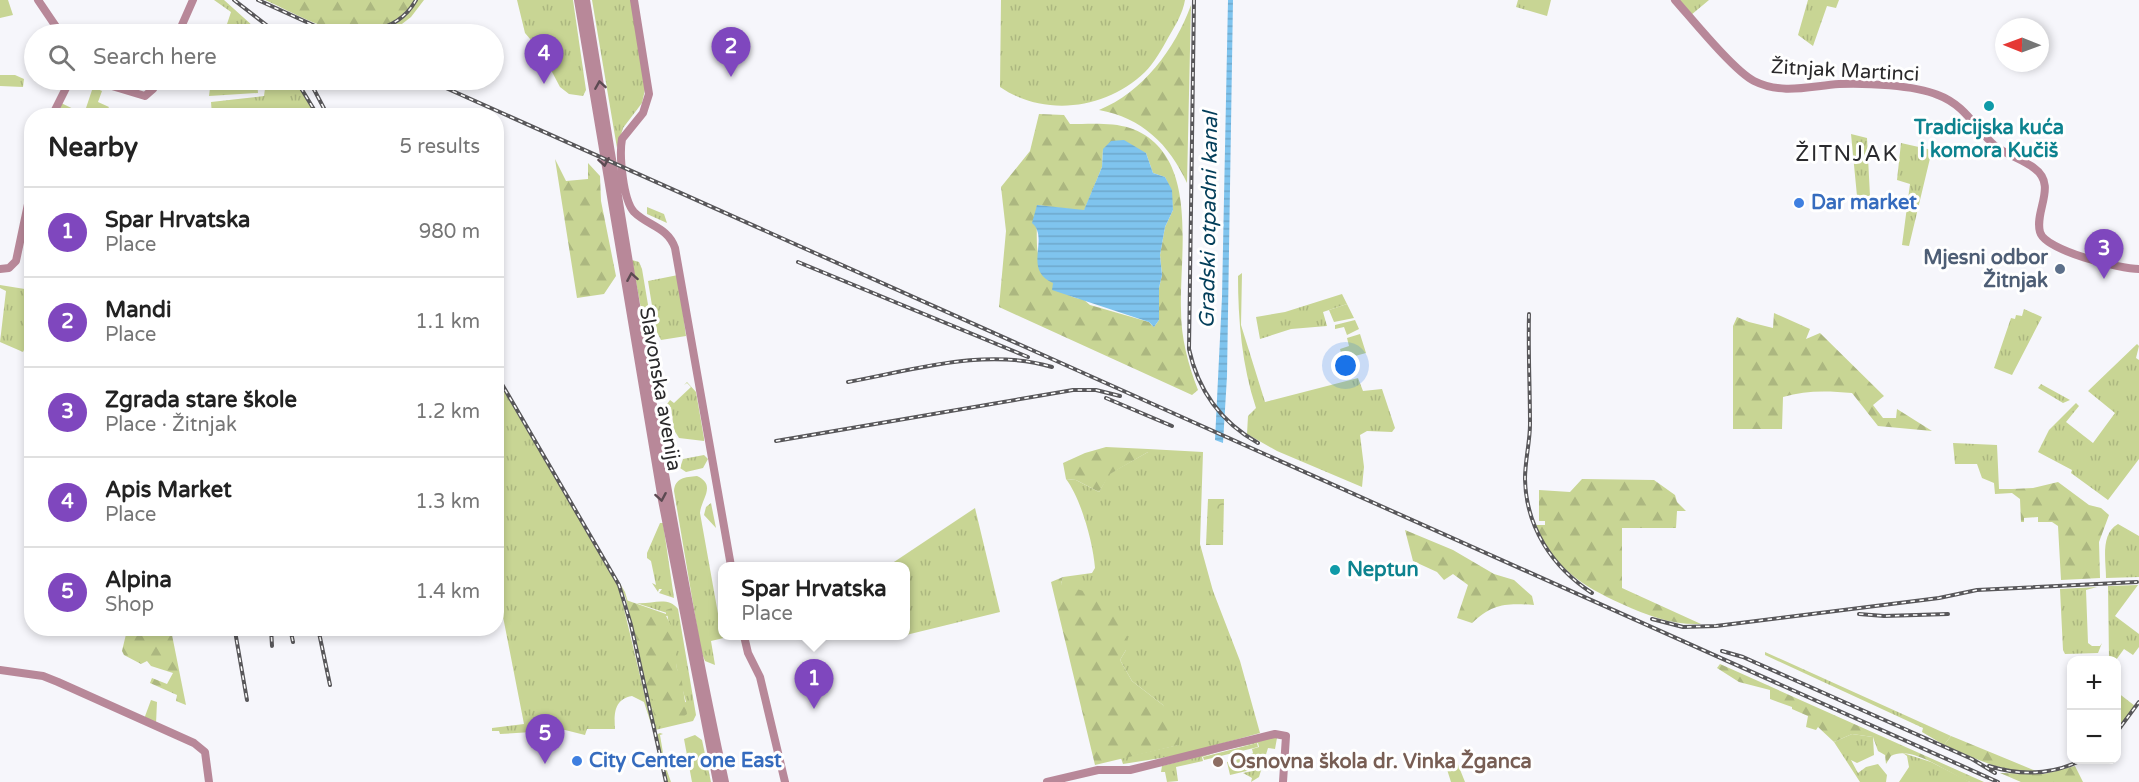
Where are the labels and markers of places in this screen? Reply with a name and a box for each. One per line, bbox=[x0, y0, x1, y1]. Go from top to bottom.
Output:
pin: 2 bbox=[712, 28, 750, 77]
pin: 4 bbox=[524, 34, 564, 84]
marker: Tradicijska kuća i komora Kučiš bbox=[1982, 99, 1996, 113]
place label: Tradicijska kuća i komora Kučiš bbox=[1913, 116, 2064, 163]
place label: Dar market bbox=[1811, 191, 1917, 215]
marker: Dar market bbox=[1792, 196, 1806, 210]
pin: 3 bbox=[2084, 230, 2124, 279]
place label: Mjesni odbor Žitnjak bbox=[1923, 246, 2048, 293]
marker: Mjesni odbor Žitnjak bbox=[2053, 262, 2067, 276]
place label: Neptun bbox=[1347, 558, 1419, 582]
marker: Neptun bbox=[1328, 563, 1342, 577]
pin: 1 bbox=[794, 660, 834, 709]
pin: 5 bbox=[526, 714, 564, 764]
place label: City Center one East bbox=[589, 749, 782, 773]
place label: Osnovna škola dr. Vinka Žganca bbox=[1230, 749, 1532, 774]
marker: City Center one East bbox=[570, 754, 584, 768]
marker: Osnovna škola dr. Vinka Žganca bbox=[1211, 755, 1225, 769]

